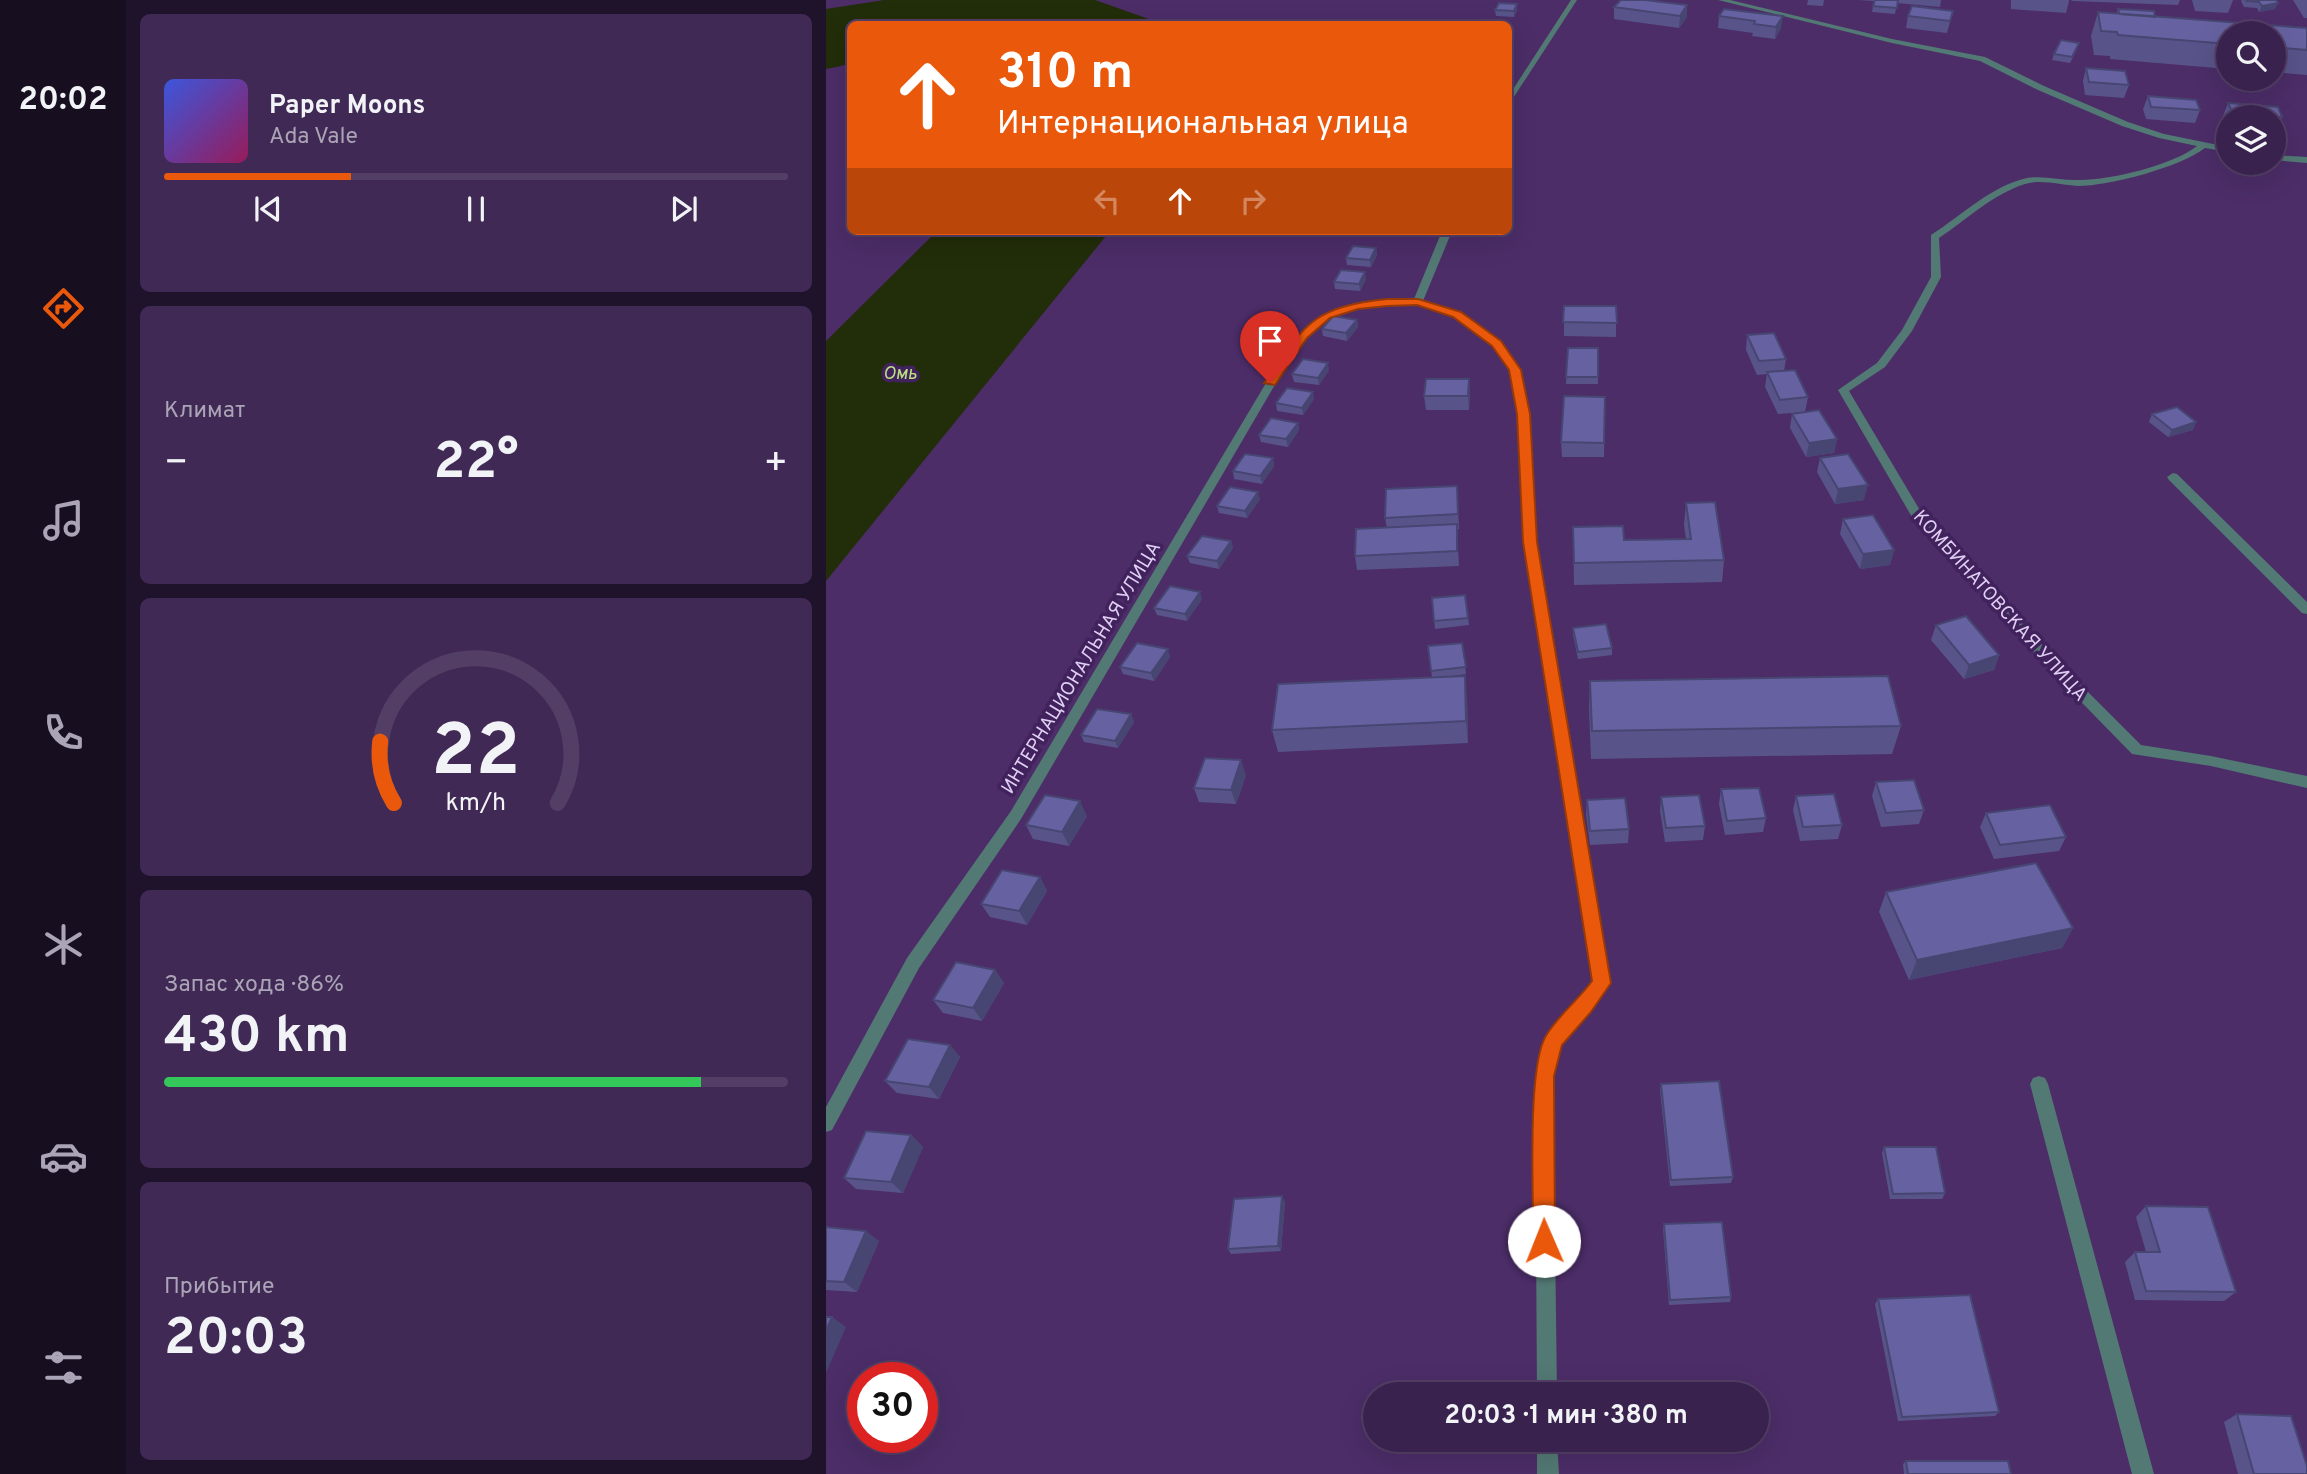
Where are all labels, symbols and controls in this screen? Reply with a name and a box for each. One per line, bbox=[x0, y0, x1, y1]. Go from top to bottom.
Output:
map controls bbox=[2216, 21, 2286, 175]
button: search bbox=[2216, 21, 2286, 91]
text: 310 m bbox=[997, 44, 1133, 106]
icon: ahead bbox=[882, 49, 973, 140]
text: 20:02 bbox=[19, 81, 108, 121]
text: Paper Moons bbox=[269, 90, 425, 123]
text: Интернациональная улица bbox=[997, 105, 1408, 145]
button: layers bbox=[2216, 105, 2286, 175]
text: Ada Vale bbox=[269, 123, 358, 152]
icon: left bbox=[1088, 182, 1126, 220]
icon: ahead bbox=[1161, 182, 1199, 220]
icon: right bbox=[1234, 182, 1272, 220]
icon: previous bbox=[249, 190, 287, 228]
icon: pause bbox=[457, 190, 495, 228]
icon: next bbox=[665, 190, 703, 228]
icon: directions bbox=[39, 284, 88, 333]
pin bbox=[1240, 311, 1300, 383]
icon: arrive bbox=[1251, 322, 1289, 360]
water label: Омь bbox=[883, 363, 917, 386]
text: Климат bbox=[164, 397, 245, 426]
text: 22° bbox=[433, 431, 519, 497]
text: − bbox=[164, 440, 189, 489]
text: + bbox=[763, 440, 788, 489]
icon: music bbox=[39, 496, 88, 545]
street label: КОМБИНАТОВСКАЯ УЛИЦА bbox=[1907, 506, 2092, 707]
street label: ИНТЕРНАЦИОНАЛЬНАЯ УЛИЦА bbox=[997, 537, 1167, 799]
icon: phone bbox=[39, 708, 88, 757]
text: 22 bbox=[431, 709, 521, 801]
text: km/h bbox=[446, 788, 506, 820]
icon: climate bbox=[39, 920, 88, 969]
text: Запас хода · 86% bbox=[164, 971, 344, 1000]
text: 430 km bbox=[164, 1005, 350, 1071]
icon: car bbox=[39, 1132, 88, 1181]
position arrow bbox=[1507, 1204, 1581, 1278]
text: Прибытие bbox=[164, 1273, 274, 1302]
text: 20:03 bbox=[164, 1307, 308, 1373]
icon: filters bbox=[39, 1343, 88, 1392]
speed limit sign: 30 bbox=[847, 1362, 938, 1453]
text: 20:03 · 1 мин · 380 m bbox=[1444, 1400, 1688, 1433]

